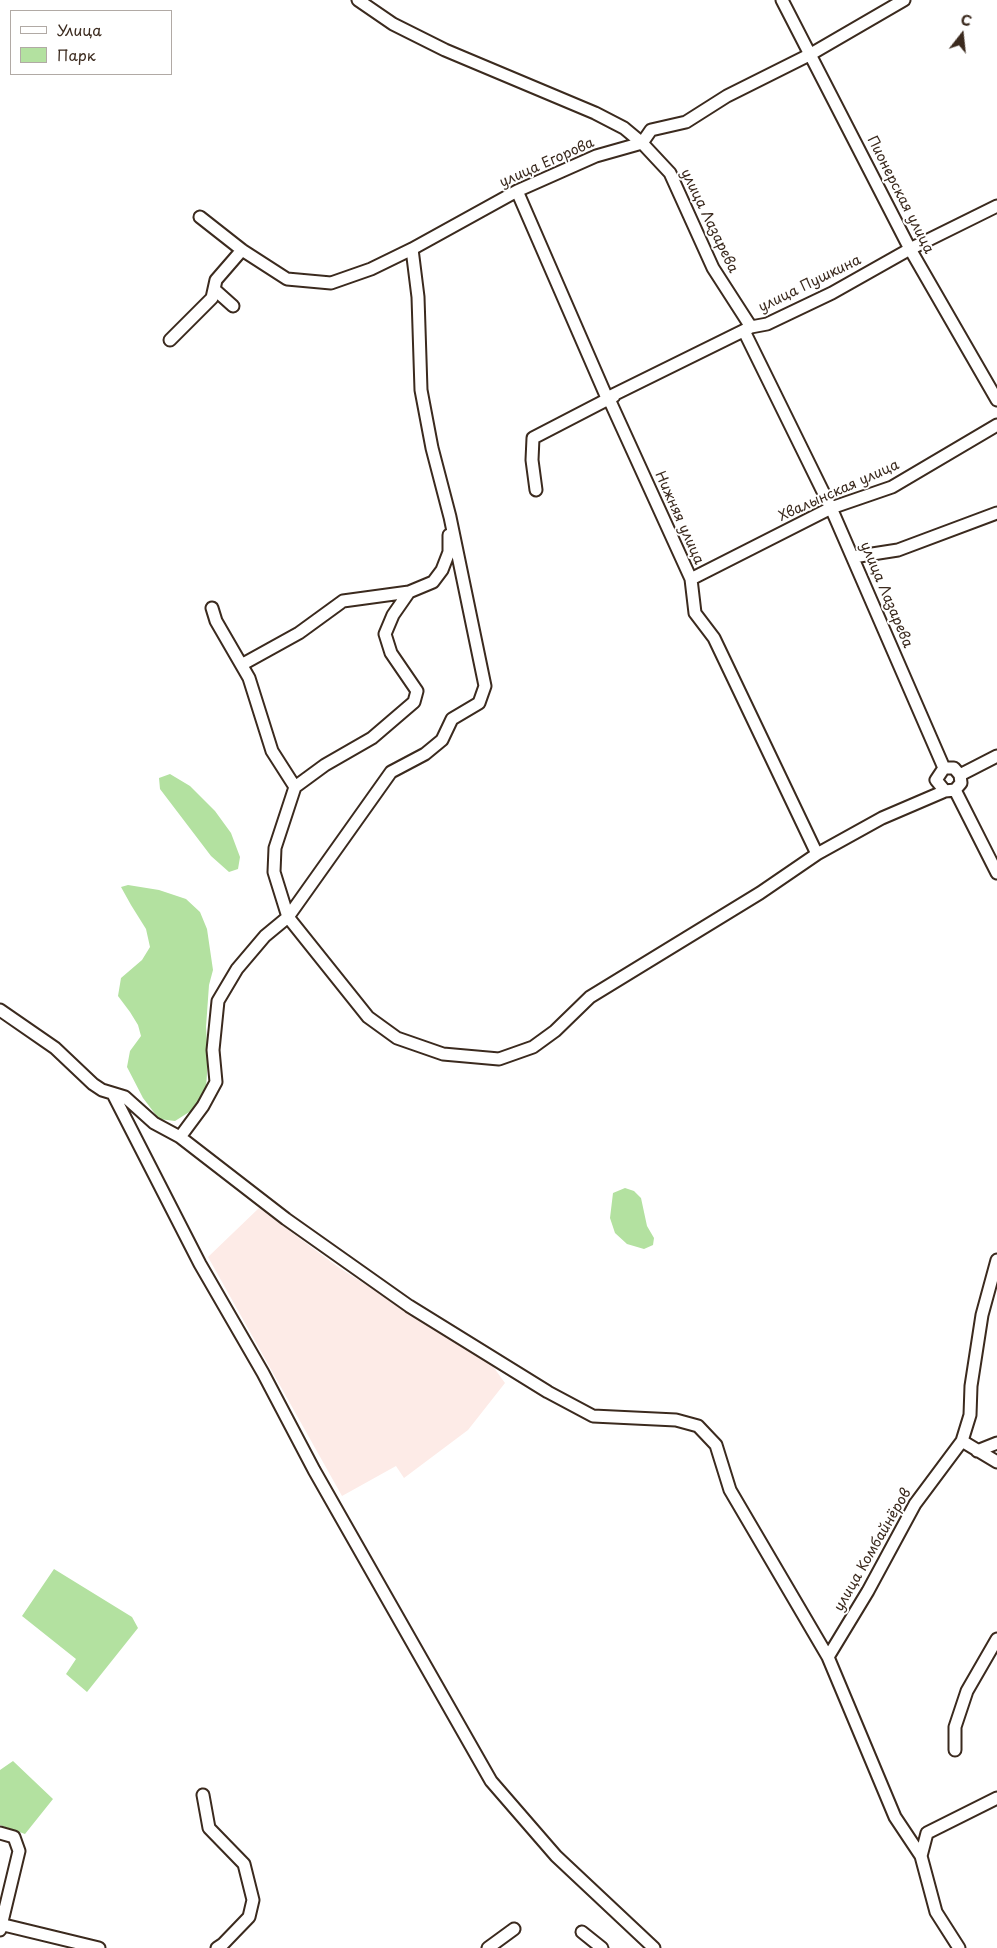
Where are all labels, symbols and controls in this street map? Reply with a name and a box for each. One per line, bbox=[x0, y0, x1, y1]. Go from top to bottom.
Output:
text: С bbox=[958, 9, 974, 32]
legend bbox=[10, 10, 172, 75]
north arrow bbox=[937, 10, 987, 60]
text: Улица bbox=[57, 18, 102, 41]
text: Парк bbox=[57, 43, 96, 66]
street label: Пионерская улица bbox=[863, 133, 937, 257]
street label: улица Егорова bbox=[497, 135, 597, 191]
street label: улица Лазарева bbox=[677, 166, 741, 276]
street label: улица Пушкина bbox=[756, 252, 864, 316]
street label: Хвалынская улица bbox=[776, 457, 902, 525]
street label: Нижняя улица bbox=[651, 469, 707, 567]
street label: улица Лазарева bbox=[856, 539, 916, 651]
street label: улица Комбайнёров bbox=[831, 1486, 915, 1614]

